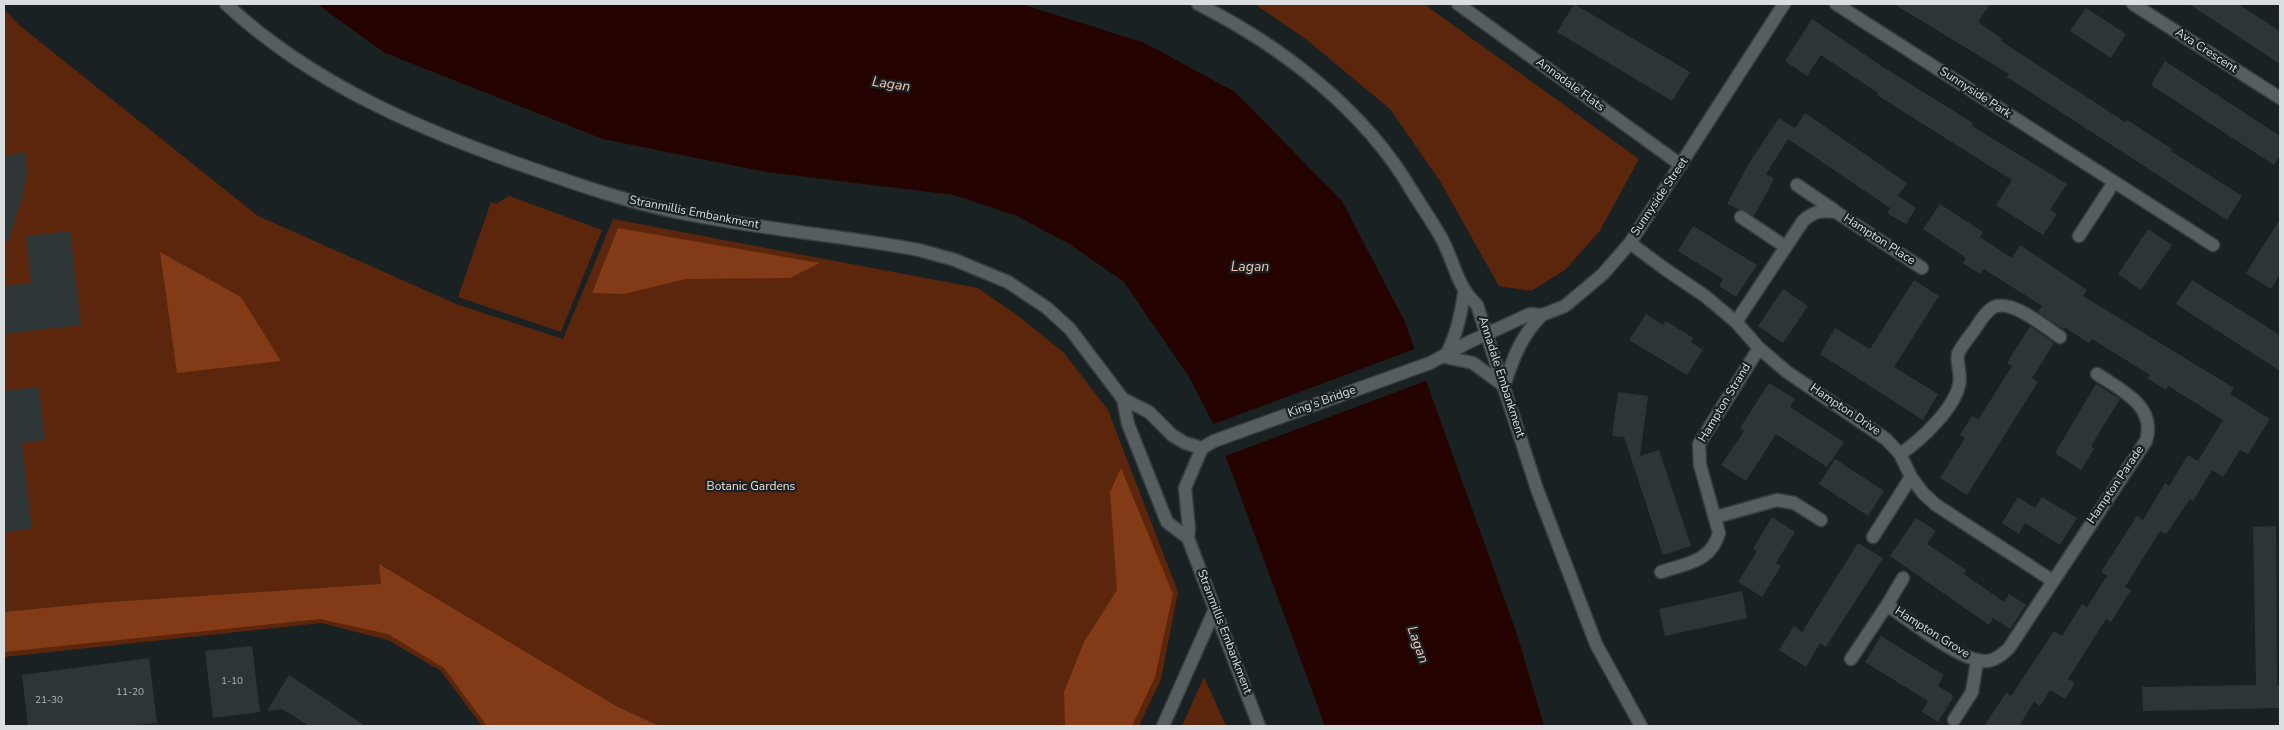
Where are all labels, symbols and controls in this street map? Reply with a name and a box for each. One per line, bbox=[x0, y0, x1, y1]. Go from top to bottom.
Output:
street label: Ava Crescent bbox=[2172, 26, 2240, 76]
street label: Annadale Flats bbox=[1533, 55, 1607, 115]
street label: Sunnyside Park bbox=[1936, 64, 2014, 122]
water label: Lagan bbox=[871, 74, 911, 96]
street label: Sunnyside Street bbox=[1628, 155, 1692, 239]
street label: Stranmillis Embankment bbox=[628, 193, 760, 233]
street label: Hampton Place bbox=[1840, 211, 1918, 269]
water label: Lagan bbox=[1231, 260, 1269, 276]
street label: Annadale Embankment bbox=[1475, 315, 1527, 439]
street label: Hampton Strand bbox=[1696, 361, 1754, 445]
street label: Hampton Drive bbox=[1807, 381, 1883, 439]
street label: King's Bridge bbox=[1286, 383, 1358, 421]
street label: Hampton Parade bbox=[2085, 443, 2147, 527]
park label: Botanic Gardens bbox=[707, 480, 795, 494]
street label: Stranmillis Embankment bbox=[1194, 568, 1254, 696]
street label: Hampton Grove bbox=[1892, 604, 1972, 662]
water label: Lagan bbox=[1403, 624, 1431, 666]
house number: 1-10 bbox=[221, 676, 243, 688]
house number: 11-20 bbox=[116, 687, 144, 699]
house number: 21-30 bbox=[35, 695, 63, 707]

